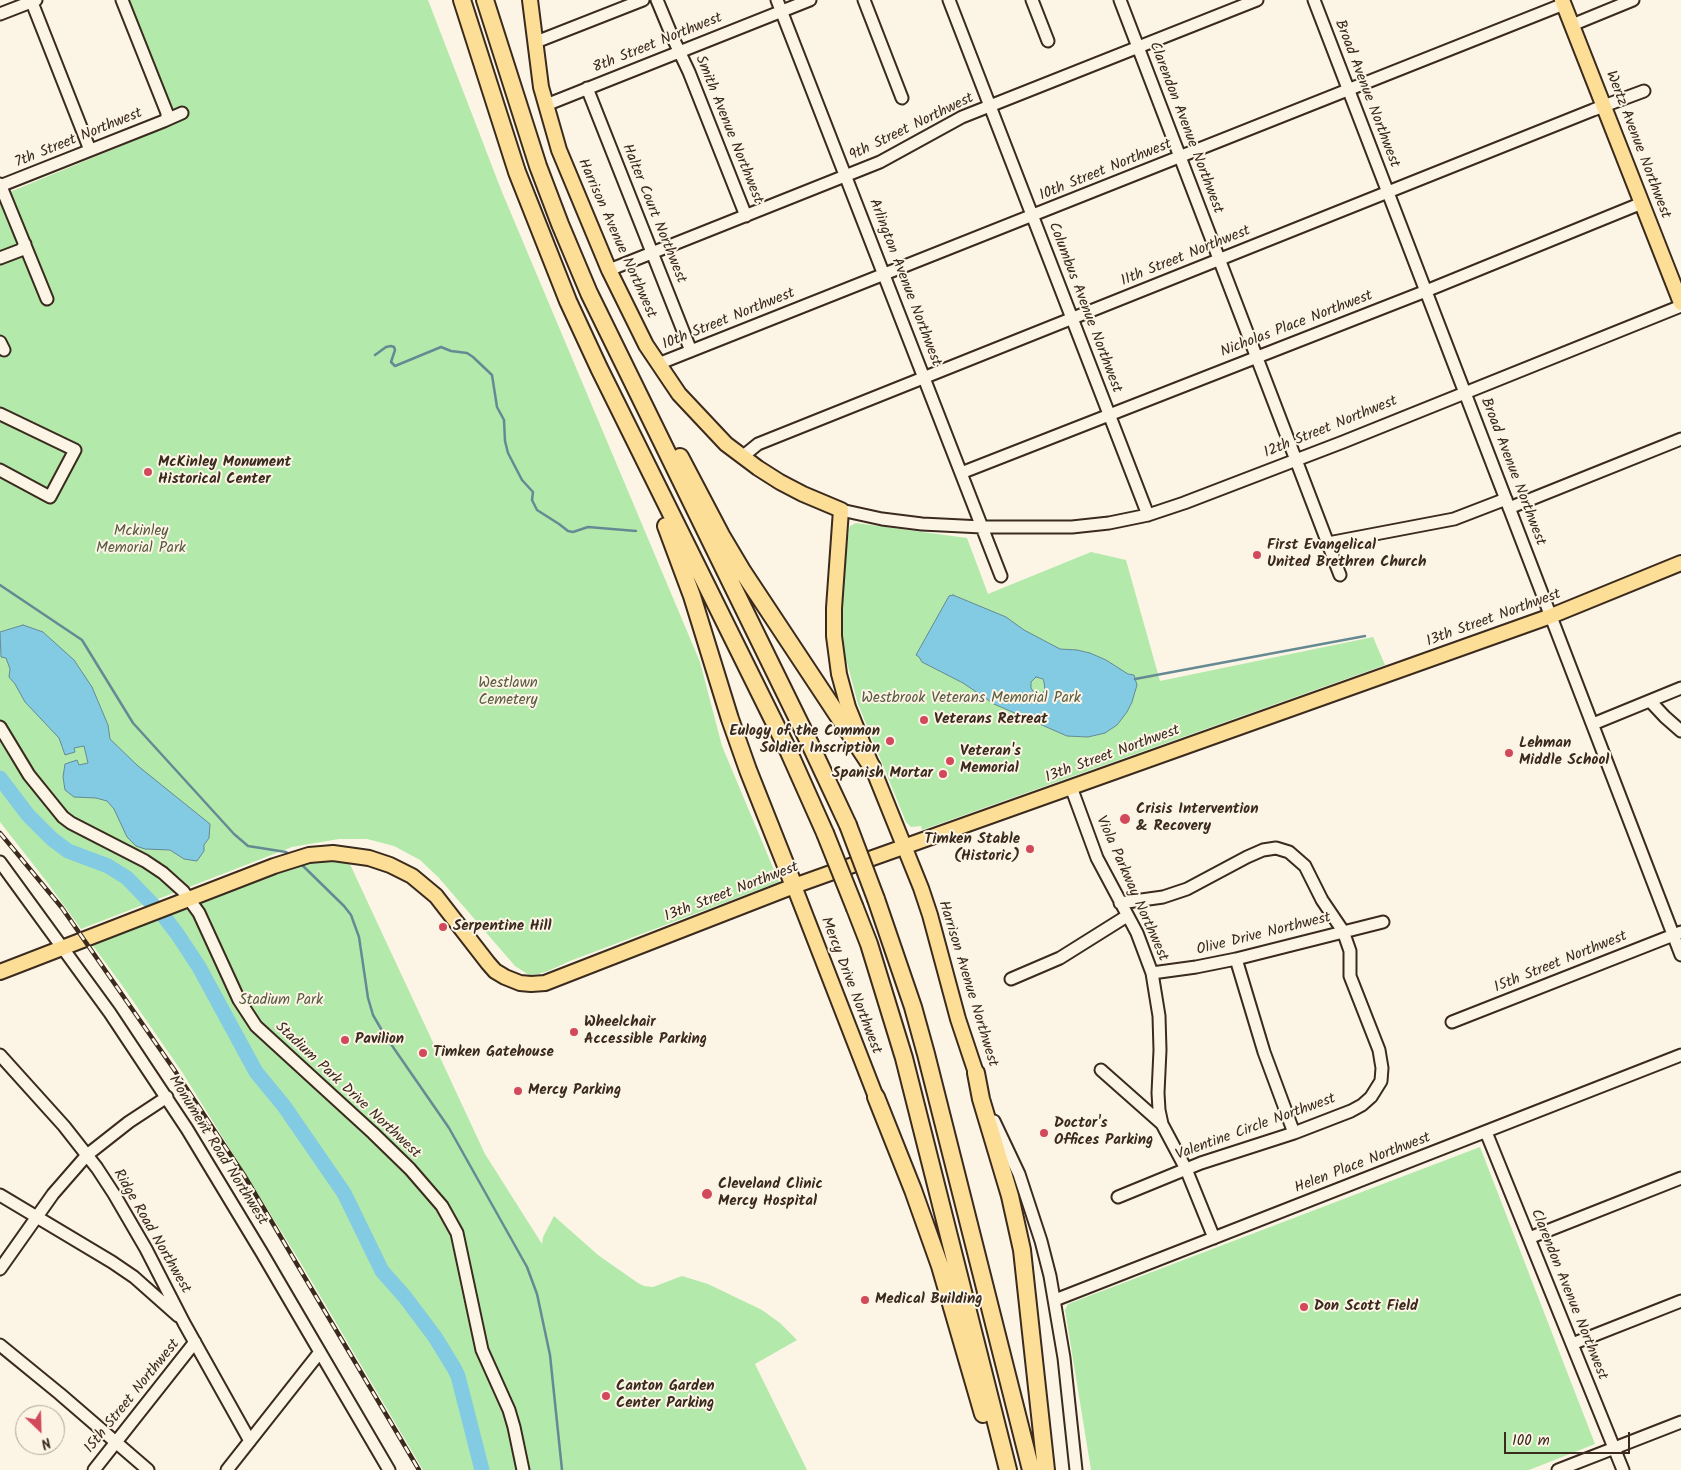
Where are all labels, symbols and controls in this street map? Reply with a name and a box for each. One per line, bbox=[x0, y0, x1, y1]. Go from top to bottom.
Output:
street label: 8th Street Northwest bbox=[591, 10, 725, 78]
street label: Broad Avenue Northwest bbox=[1329, 18, 1403, 170]
street label: Clarendon Avenue Northwest bbox=[1144, 40, 1226, 216]
street label: Smith Avenue Northwest bbox=[690, 53, 766, 207]
street label: Wertz Avenue Northwest bbox=[1600, 69, 1674, 221]
street label: 9th Street Northwest bbox=[847, 90, 977, 166]
street label: 7th Street Northwest bbox=[13, 105, 145, 173]
street label: 10th Street Northwest bbox=[1037, 136, 1175, 206]
street label: Halter Court Northwest bbox=[617, 142, 689, 286]
street label: Harrison Avenue Northwest bbox=[573, 156, 659, 322]
street label: Arlington Avenue Northwest bbox=[864, 197, 944, 369]
street label: Columbus Avenue Northwest bbox=[1043, 220, 1125, 396]
street label: 11th Street Northwest bbox=[1119, 223, 1253, 291]
street label: 10th Street Northwest bbox=[660, 285, 798, 355]
street label: Nicholas Place Northwest bbox=[1218, 288, 1376, 362]
street label: 12th Street Northwest bbox=[1262, 393, 1400, 463]
street label: Broad Avenue Northwest bbox=[1475, 396, 1549, 548]
place label: McKinley Monument Historical Center bbox=[158, 454, 291, 489]
marker: McKinley Monument Historical Center bbox=[142, 466, 154, 478]
park label: Mckinley Memorial Park bbox=[96, 523, 186, 558]
place label: First Evangelical United Brethren Church bbox=[1267, 537, 1426, 572]
marker: First Evangelical United Brethren Church bbox=[1251, 549, 1263, 561]
street label: 13th Street Northwest bbox=[1424, 586, 1564, 652]
park label: Westlawn Cemetery bbox=[478, 675, 538, 710]
park label: Westbrook Veterans Memorial Park bbox=[861, 690, 1081, 708]
place label: Veterans Retreat bbox=[934, 711, 1048, 729]
marker: Veterans Retreat bbox=[918, 714, 930, 726]
street label: 13th Street Northwest bbox=[1043, 722, 1183, 788]
place label: Eulogy of the Common Soldier Inscription bbox=[730, 723, 880, 758]
marker: Eulogy of the Common Soldier Inscription bbox=[884, 735, 896, 747]
place label: Lehman Middle School bbox=[1519, 735, 1609, 770]
place label: Veteran's Memorial bbox=[960, 743, 1021, 778]
marker: Lehman Middle School bbox=[1503, 747, 1515, 759]
marker: Veteran's Memorial bbox=[944, 755, 956, 767]
place label: Spanish Mortar bbox=[832, 765, 933, 783]
marker: Spanish Mortar bbox=[937, 768, 949, 780]
place label: Crisis Intervention & Recovery bbox=[1136, 801, 1259, 836]
marker: Crisis Intervention & Recovery bbox=[1118, 812, 1132, 826]
street label: Viola Parkway Northwest bbox=[1091, 814, 1171, 964]
place label: Timken Stable (Historic) bbox=[924, 831, 1020, 866]
marker: Timken Stable (Historic) bbox=[1024, 843, 1036, 855]
street label: 13th Street Northwest bbox=[662, 859, 802, 927]
street label: Harrison Avenue Northwest bbox=[933, 899, 1001, 1069]
street label: Olive Drive Northwest bbox=[1195, 910, 1333, 960]
street label: Mercy Drive Northwest bbox=[816, 915, 884, 1057]
place label: Serpentine Hill bbox=[453, 918, 551, 936]
marker: Serpentine Hill bbox=[437, 921, 449, 933]
street label: 15th Street Northwest bbox=[1492, 928, 1630, 998]
park label: Stadium Park bbox=[239, 992, 323, 1010]
place label: Wheelchair Accessible Parking bbox=[584, 1014, 707, 1049]
street label: Stadium Park Drive Northwest bbox=[271, 1019, 423, 1163]
marker: Wheelchair Accessible Parking bbox=[568, 1026, 580, 1038]
place label: Pavilion bbox=[355, 1031, 404, 1049]
marker: Pavilion bbox=[339, 1034, 351, 1046]
place label: Timken Gatehouse bbox=[433, 1044, 554, 1062]
marker: Timken Gatehouse bbox=[417, 1047, 429, 1059]
street label: Monument Road Northwest bbox=[163, 1073, 271, 1229]
place label: Mercy Parking bbox=[528, 1082, 621, 1100]
marker: Mercy Parking bbox=[512, 1085, 524, 1097]
street label: Valentine Circle Northwest bbox=[1174, 1091, 1338, 1165]
place label: Doctor's Offices Parking bbox=[1054, 1115, 1153, 1150]
marker: Doctor's Offices Parking bbox=[1038, 1127, 1050, 1139]
street label: Helen Place Northwest bbox=[1292, 1130, 1434, 1198]
street label: Ridge Road Northwest bbox=[108, 1167, 194, 1297]
place label: Cleveland Clinic Mercy Hospital bbox=[718, 1176, 823, 1211]
marker: Cleveland Clinic Mercy Hospital bbox=[700, 1187, 714, 1201]
street label: Clarendon Avenue Northwest bbox=[1525, 1207, 1611, 1383]
place label: Medical Building bbox=[875, 1291, 982, 1309]
marker: Medical Building bbox=[859, 1294, 871, 1306]
place label: Don Scott Field bbox=[1314, 1298, 1418, 1316]
marker: Don Scott Field bbox=[1298, 1301, 1310, 1313]
street label: 15th Street Northwest bbox=[81, 1336, 185, 1458]
place label: Canton Garden Center Parking bbox=[616, 1378, 715, 1413]
marker: Canton Garden Center Parking bbox=[600, 1390, 612, 1402]
north arrow bbox=[15, 1405, 65, 1455]
scale bar bbox=[1506, 1422, 1632, 1454]
text: 100 m bbox=[1512, 1429, 1550, 1453]
text: N bbox=[37, 1431, 54, 1455]

